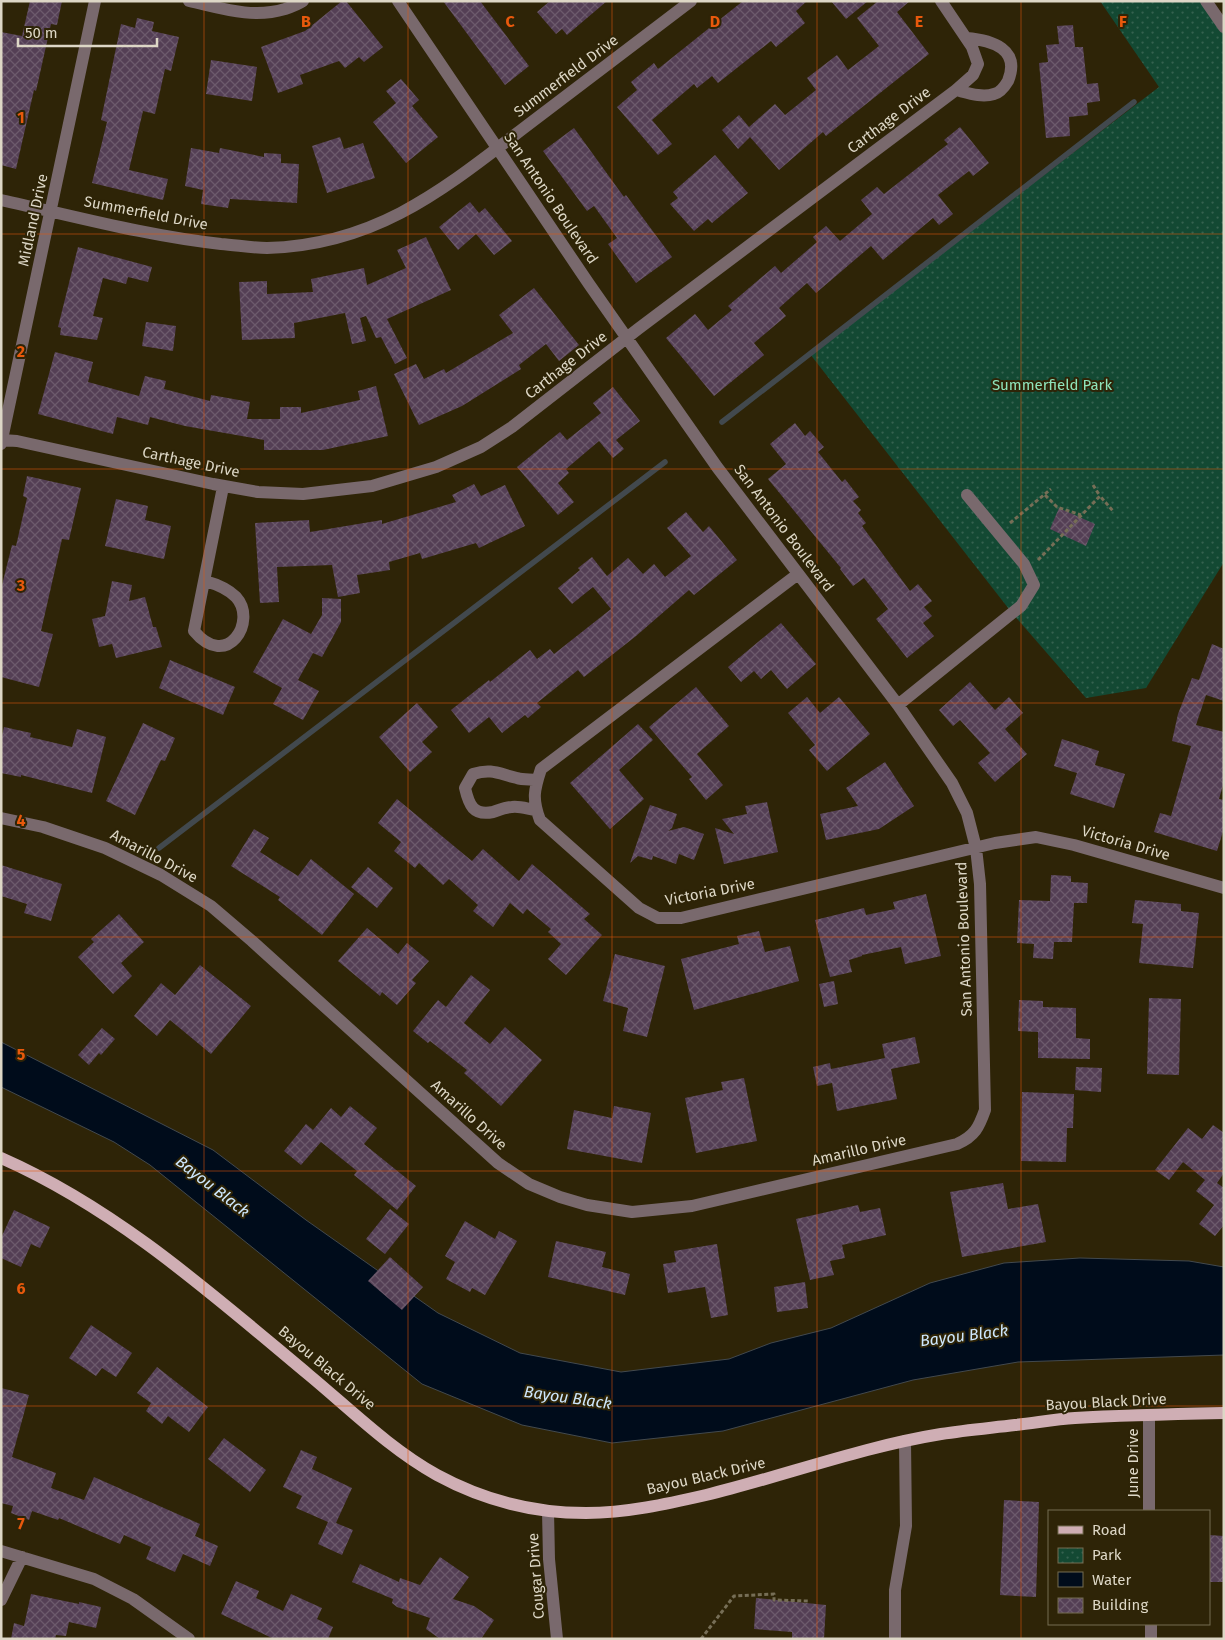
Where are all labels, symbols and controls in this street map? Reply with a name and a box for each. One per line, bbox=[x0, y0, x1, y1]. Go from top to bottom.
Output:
text: B bbox=[301, 12, 311, 31]
text: C bbox=[505, 12, 515, 31]
text: D bbox=[710, 12, 720, 31]
text: E bbox=[915, 12, 923, 31]
text: F bbox=[1119, 12, 1127, 31]
scale bar bbox=[18, 15, 156, 47]
text: 50 m bbox=[25, 24, 58, 42]
street label: Summerfield Drive bbox=[510, 31, 622, 121]
street label: Carthage Drive bbox=[844, 83, 934, 157]
text: 1 bbox=[17, 108, 25, 127]
street label: San Antonio Boulevard bbox=[500, 129, 602, 267]
street label: Midland Drive bbox=[14, 172, 52, 268]
street label: Summerfield Drive bbox=[83, 192, 209, 234]
street label: Carthage Drive bbox=[521, 327, 611, 403]
text: 2 bbox=[17, 342, 25, 361]
park label: Summerfield Park bbox=[992, 376, 1112, 394]
street label: Carthage Drive bbox=[141, 443, 241, 481]
street label: San Antonio Boulevard bbox=[730, 461, 838, 595]
text: 3 bbox=[16, 576, 25, 595]
text: 4 bbox=[16, 811, 26, 830]
street label: Victoria Drive bbox=[1080, 822, 1172, 864]
street label: Amarillo Drive bbox=[107, 825, 201, 887]
street label: San Antonio Boulevard bbox=[952, 861, 976, 1017]
street label: Victoria Drive bbox=[664, 874, 756, 910]
text: 5 bbox=[17, 1045, 26, 1064]
street label: Amarillo Drive bbox=[427, 1076, 511, 1154]
street label: Amarillo Drive bbox=[810, 1130, 908, 1170]
water label: Bayou Black bbox=[172, 1152, 254, 1221]
text: 6 bbox=[16, 1279, 26, 1298]
water label: Bayou Black bbox=[919, 1321, 1009, 1350]
street label: Bayou Black Drive bbox=[275, 1322, 379, 1414]
water label: Bayou Black bbox=[523, 1382, 613, 1413]
street label: Bayou Black Drive bbox=[1045, 1390, 1167, 1414]
street label: June Drive bbox=[1124, 1428, 1142, 1498]
street label: Bayou Black Drive bbox=[645, 1454, 767, 1498]
legend bbox=[1048, 1510, 1210, 1625]
text: 7 bbox=[17, 1514, 25, 1533]
text: Road bbox=[1092, 1521, 1127, 1539]
street label: Cougar Drive bbox=[524, 1532, 548, 1620]
text: Park bbox=[1092, 1546, 1122, 1564]
text: Water bbox=[1092, 1571, 1131, 1589]
text: Building bbox=[1092, 1596, 1148, 1614]

